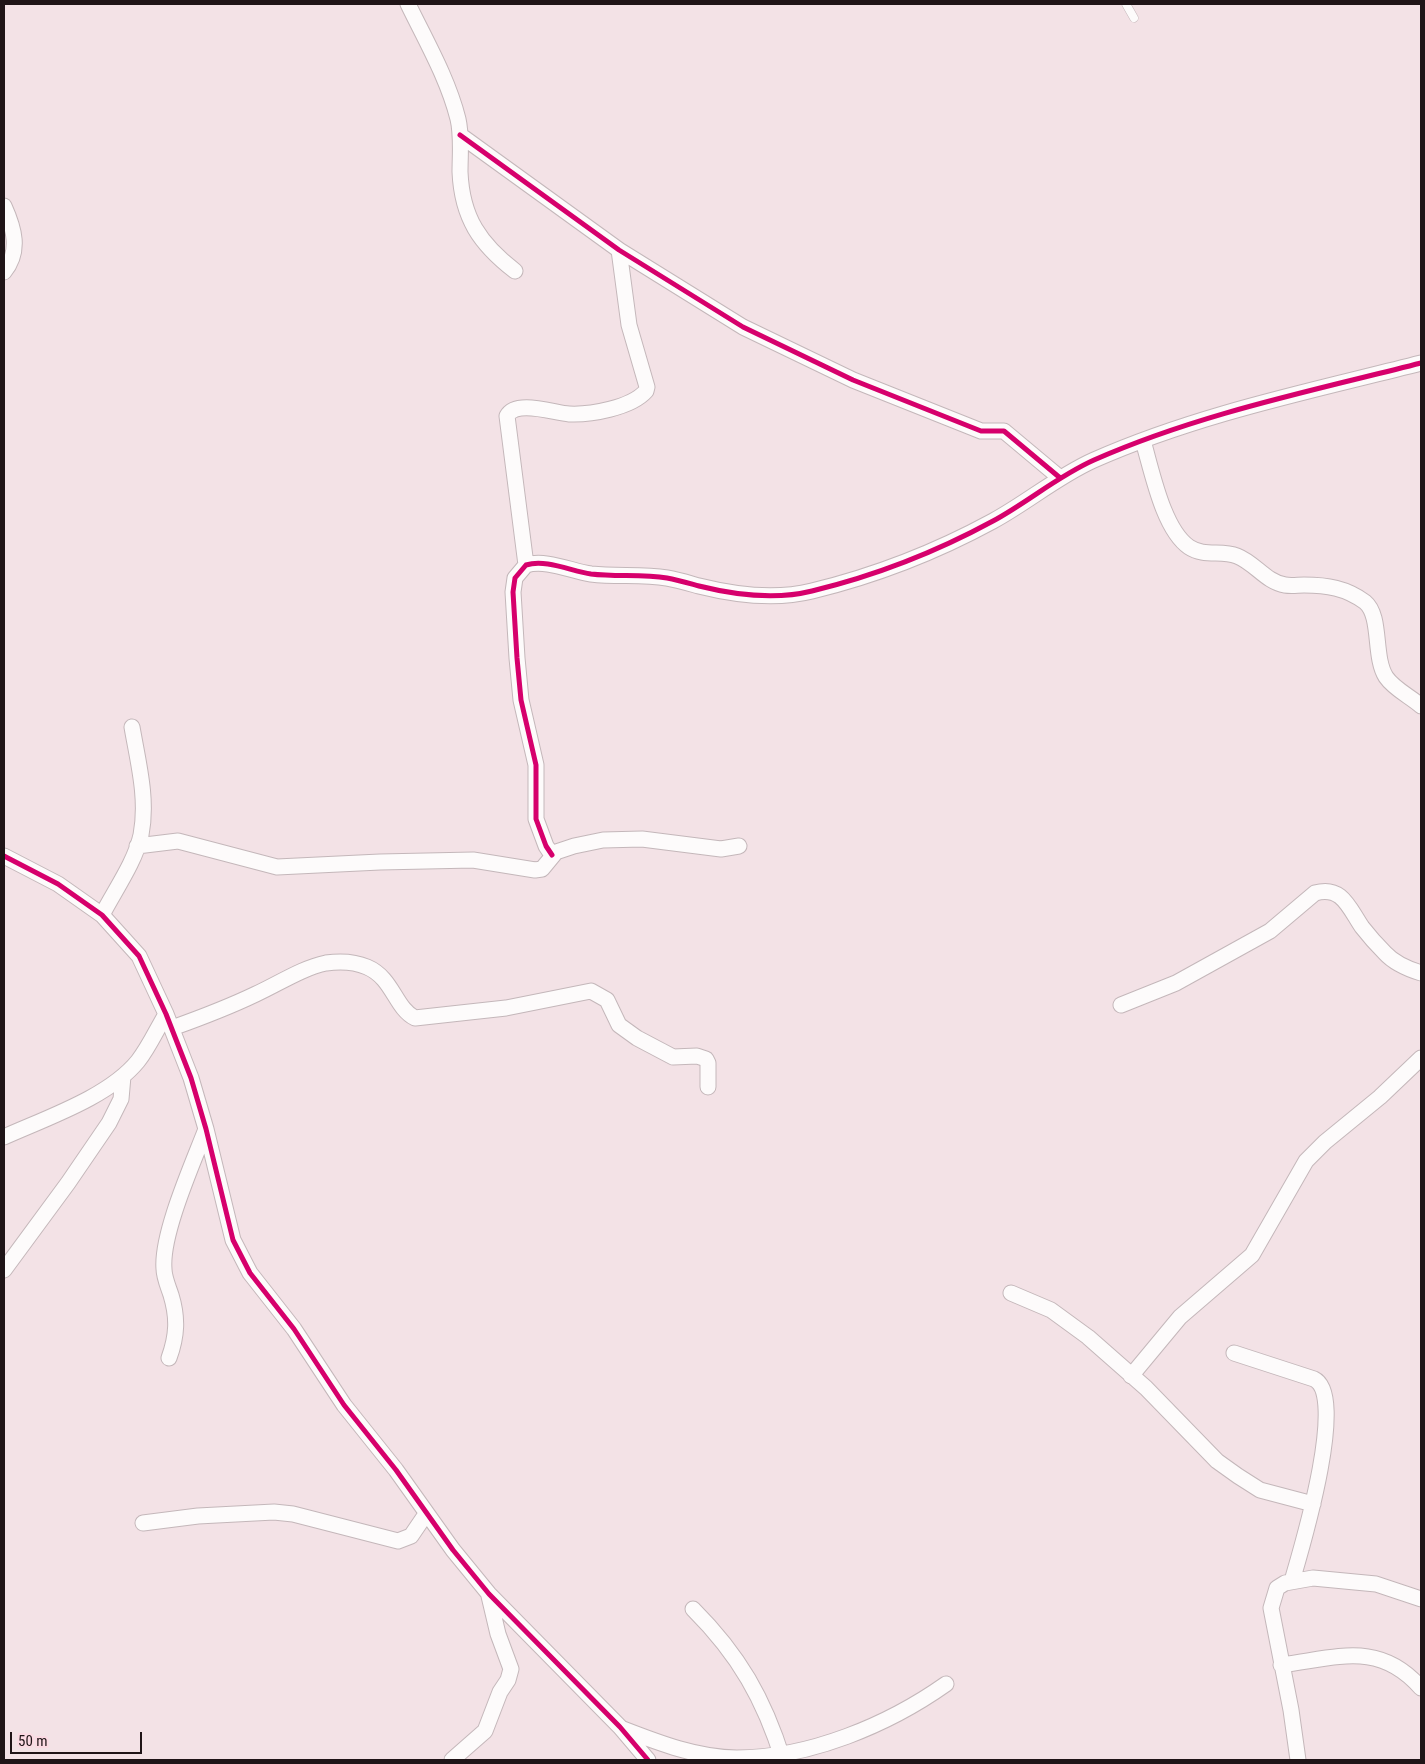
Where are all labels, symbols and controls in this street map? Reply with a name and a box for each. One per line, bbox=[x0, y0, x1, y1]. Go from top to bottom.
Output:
scale bar bbox=[12, 1722, 145, 1754]
text: 50 m bbox=[18, 1732, 48, 1750]

